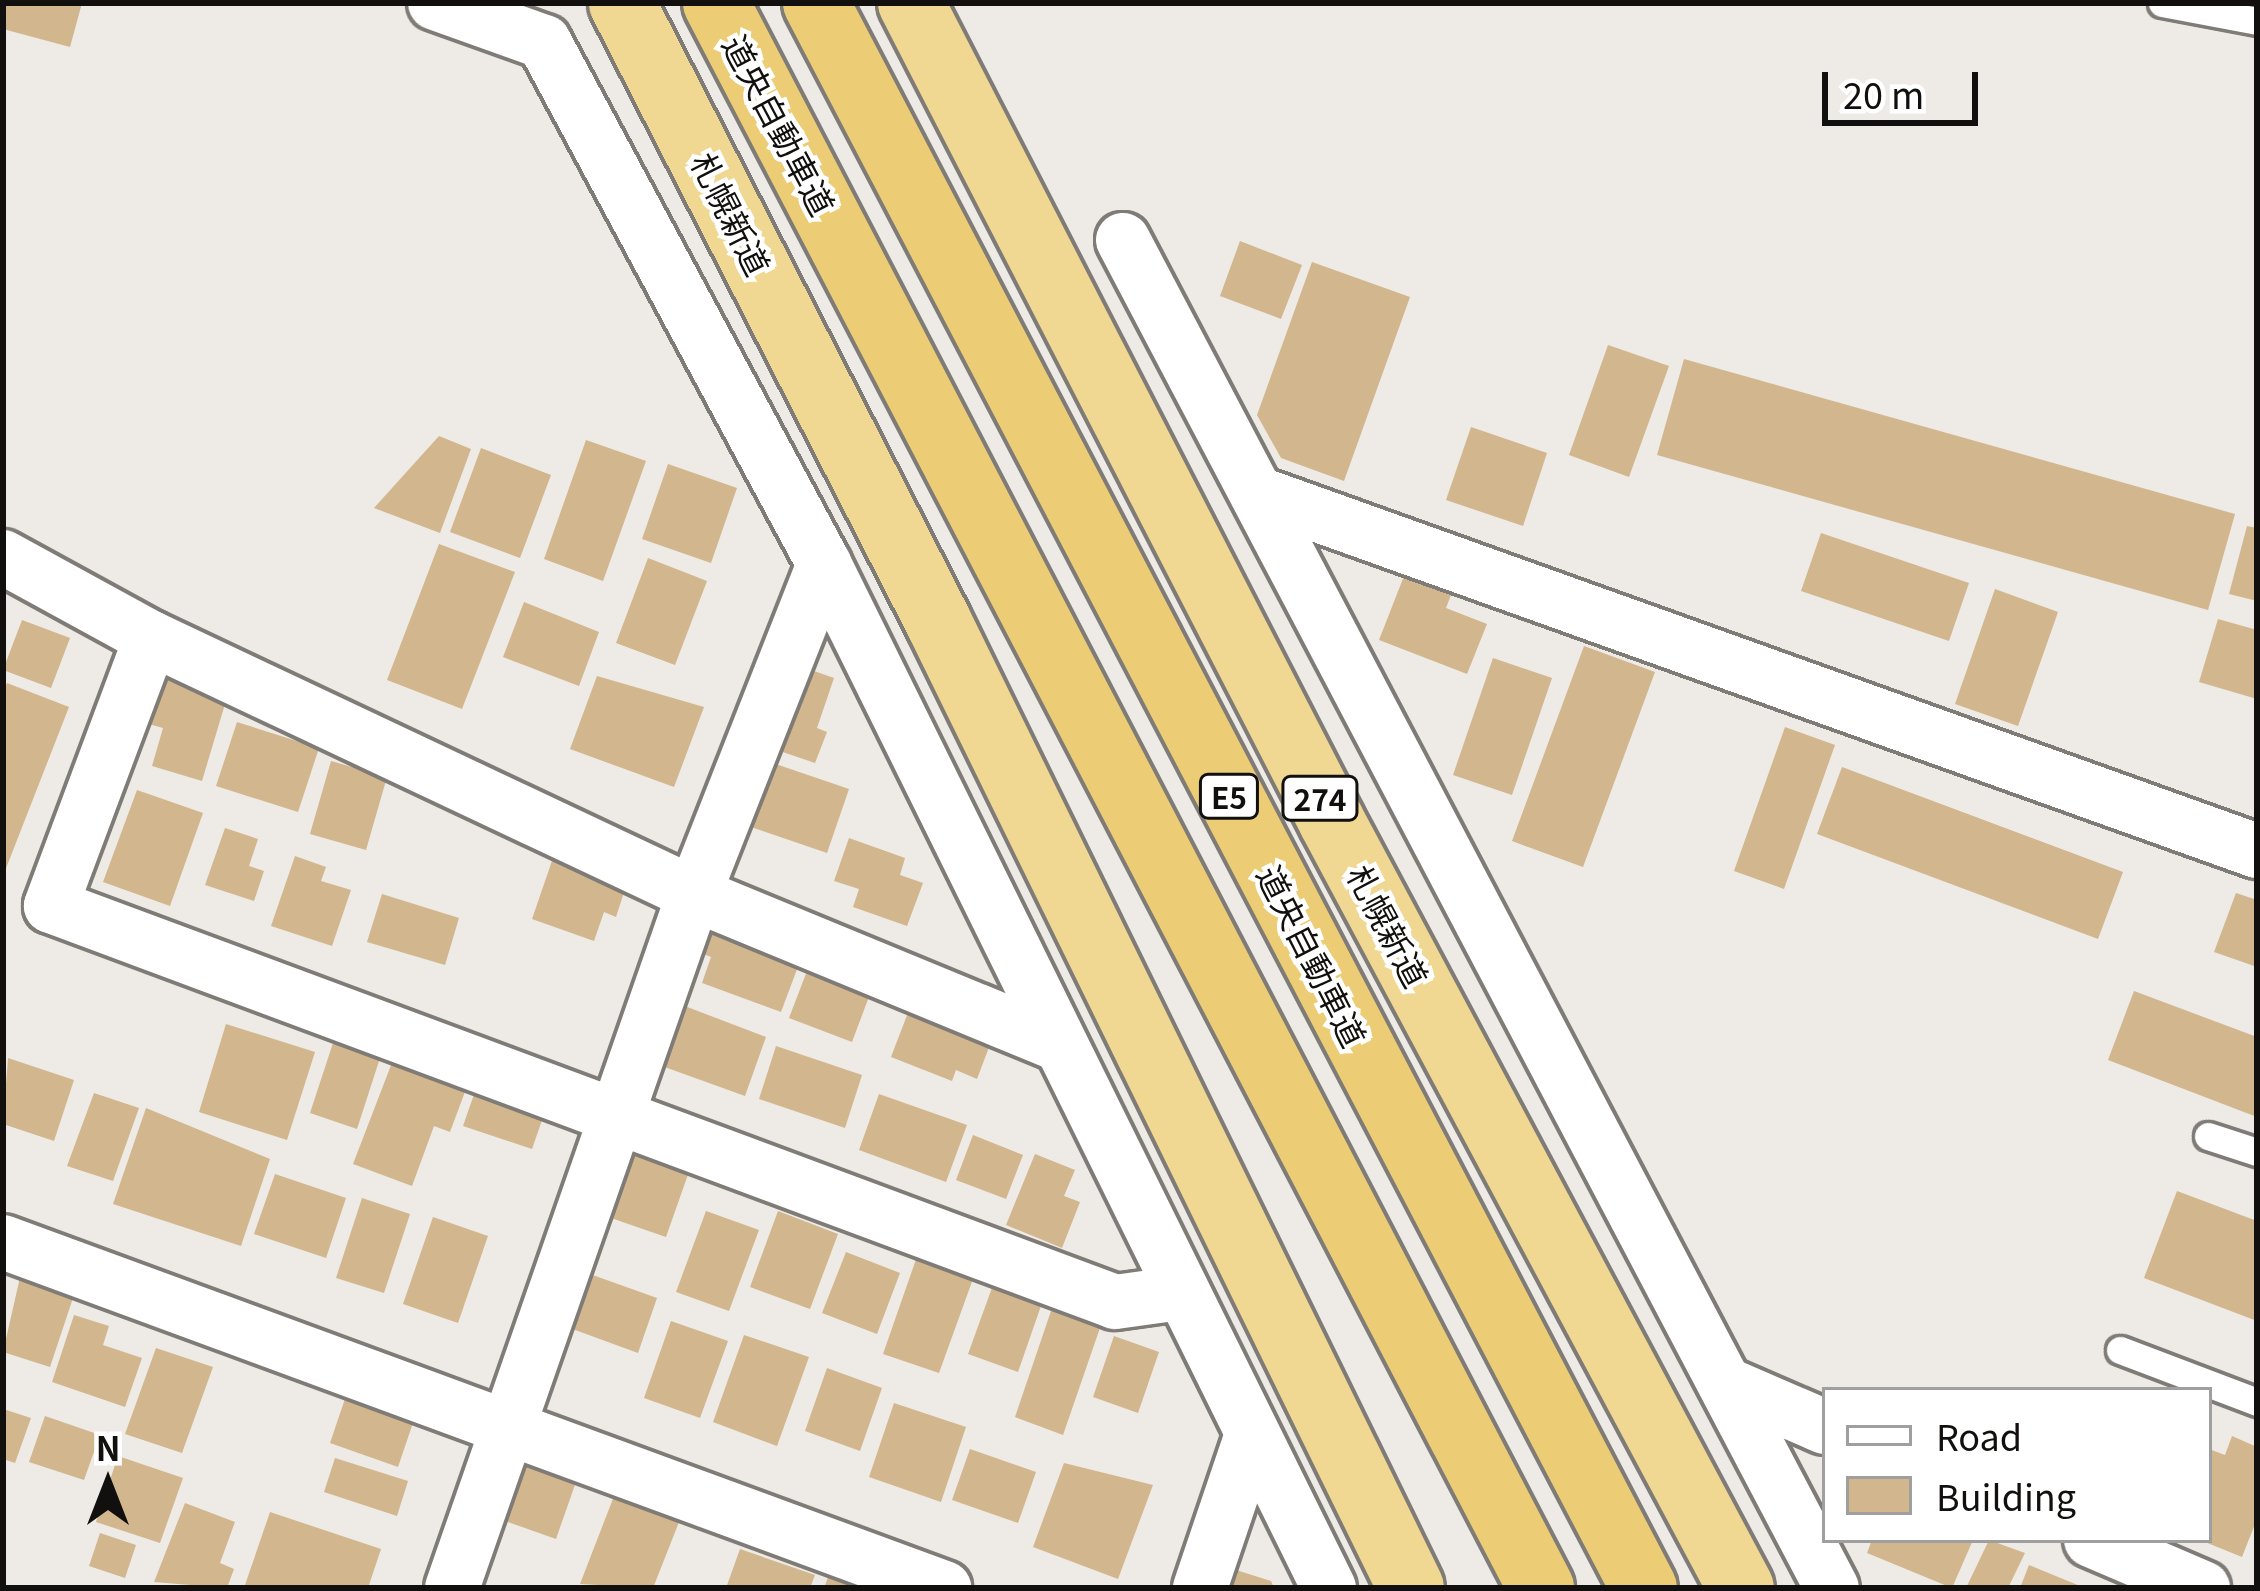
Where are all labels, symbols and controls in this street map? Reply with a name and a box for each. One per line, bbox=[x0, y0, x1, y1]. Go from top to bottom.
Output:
street label: 道央自動車道 bbox=[715, 28, 843, 222]
scale bar bbox=[1828, 48, 1984, 122]
text: 20 m bbox=[1843, 67, 1924, 119]
street label: 札幌新道 bbox=[683, 146, 779, 282]
road number: E5 bbox=[1196, 772, 1262, 820]
road number: 274 bbox=[1281, 774, 1359, 822]
street label: 札幌新道 bbox=[1340, 858, 1436, 994]
street label: 道央自動車道 bbox=[1249, 859, 1375, 1053]
legend bbox=[1822, 1387, 2212, 1543]
text: Road bbox=[1936, 1409, 2022, 1461]
north arrow bbox=[48, 1423, 168, 1543]
text: N bbox=[96, 1423, 120, 1471]
text: Building bbox=[1936, 1469, 2076, 1521]

